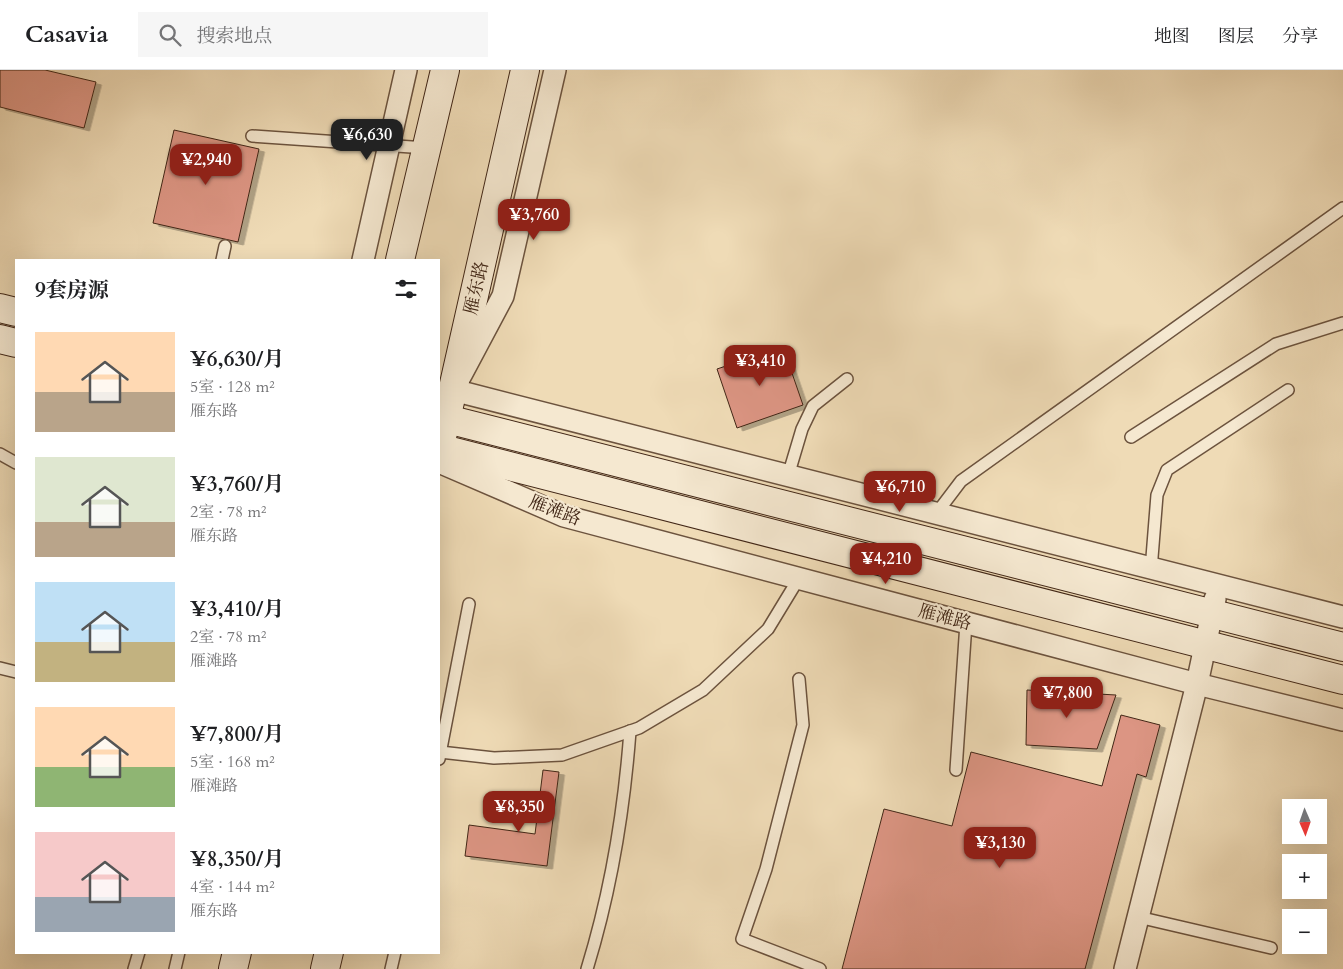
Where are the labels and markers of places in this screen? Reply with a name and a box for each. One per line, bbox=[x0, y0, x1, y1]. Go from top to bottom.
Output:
pin: ¥6,630 bbox=[326, 118, 408, 161]
pin: ¥2,940 bbox=[165, 144, 247, 186]
pin: ¥3,760 bbox=[493, 198, 575, 241]
pin: ¥3,410 bbox=[719, 344, 801, 387]
pin: ¥6,710 bbox=[859, 470, 941, 513]
pin: ¥4,210 bbox=[845, 542, 927, 585]
pin: ¥7,800 bbox=[1026, 676, 1108, 719]
pin: ¥8,350 bbox=[478, 790, 560, 833]
pin: ¥3,130 bbox=[959, 826, 1041, 869]

